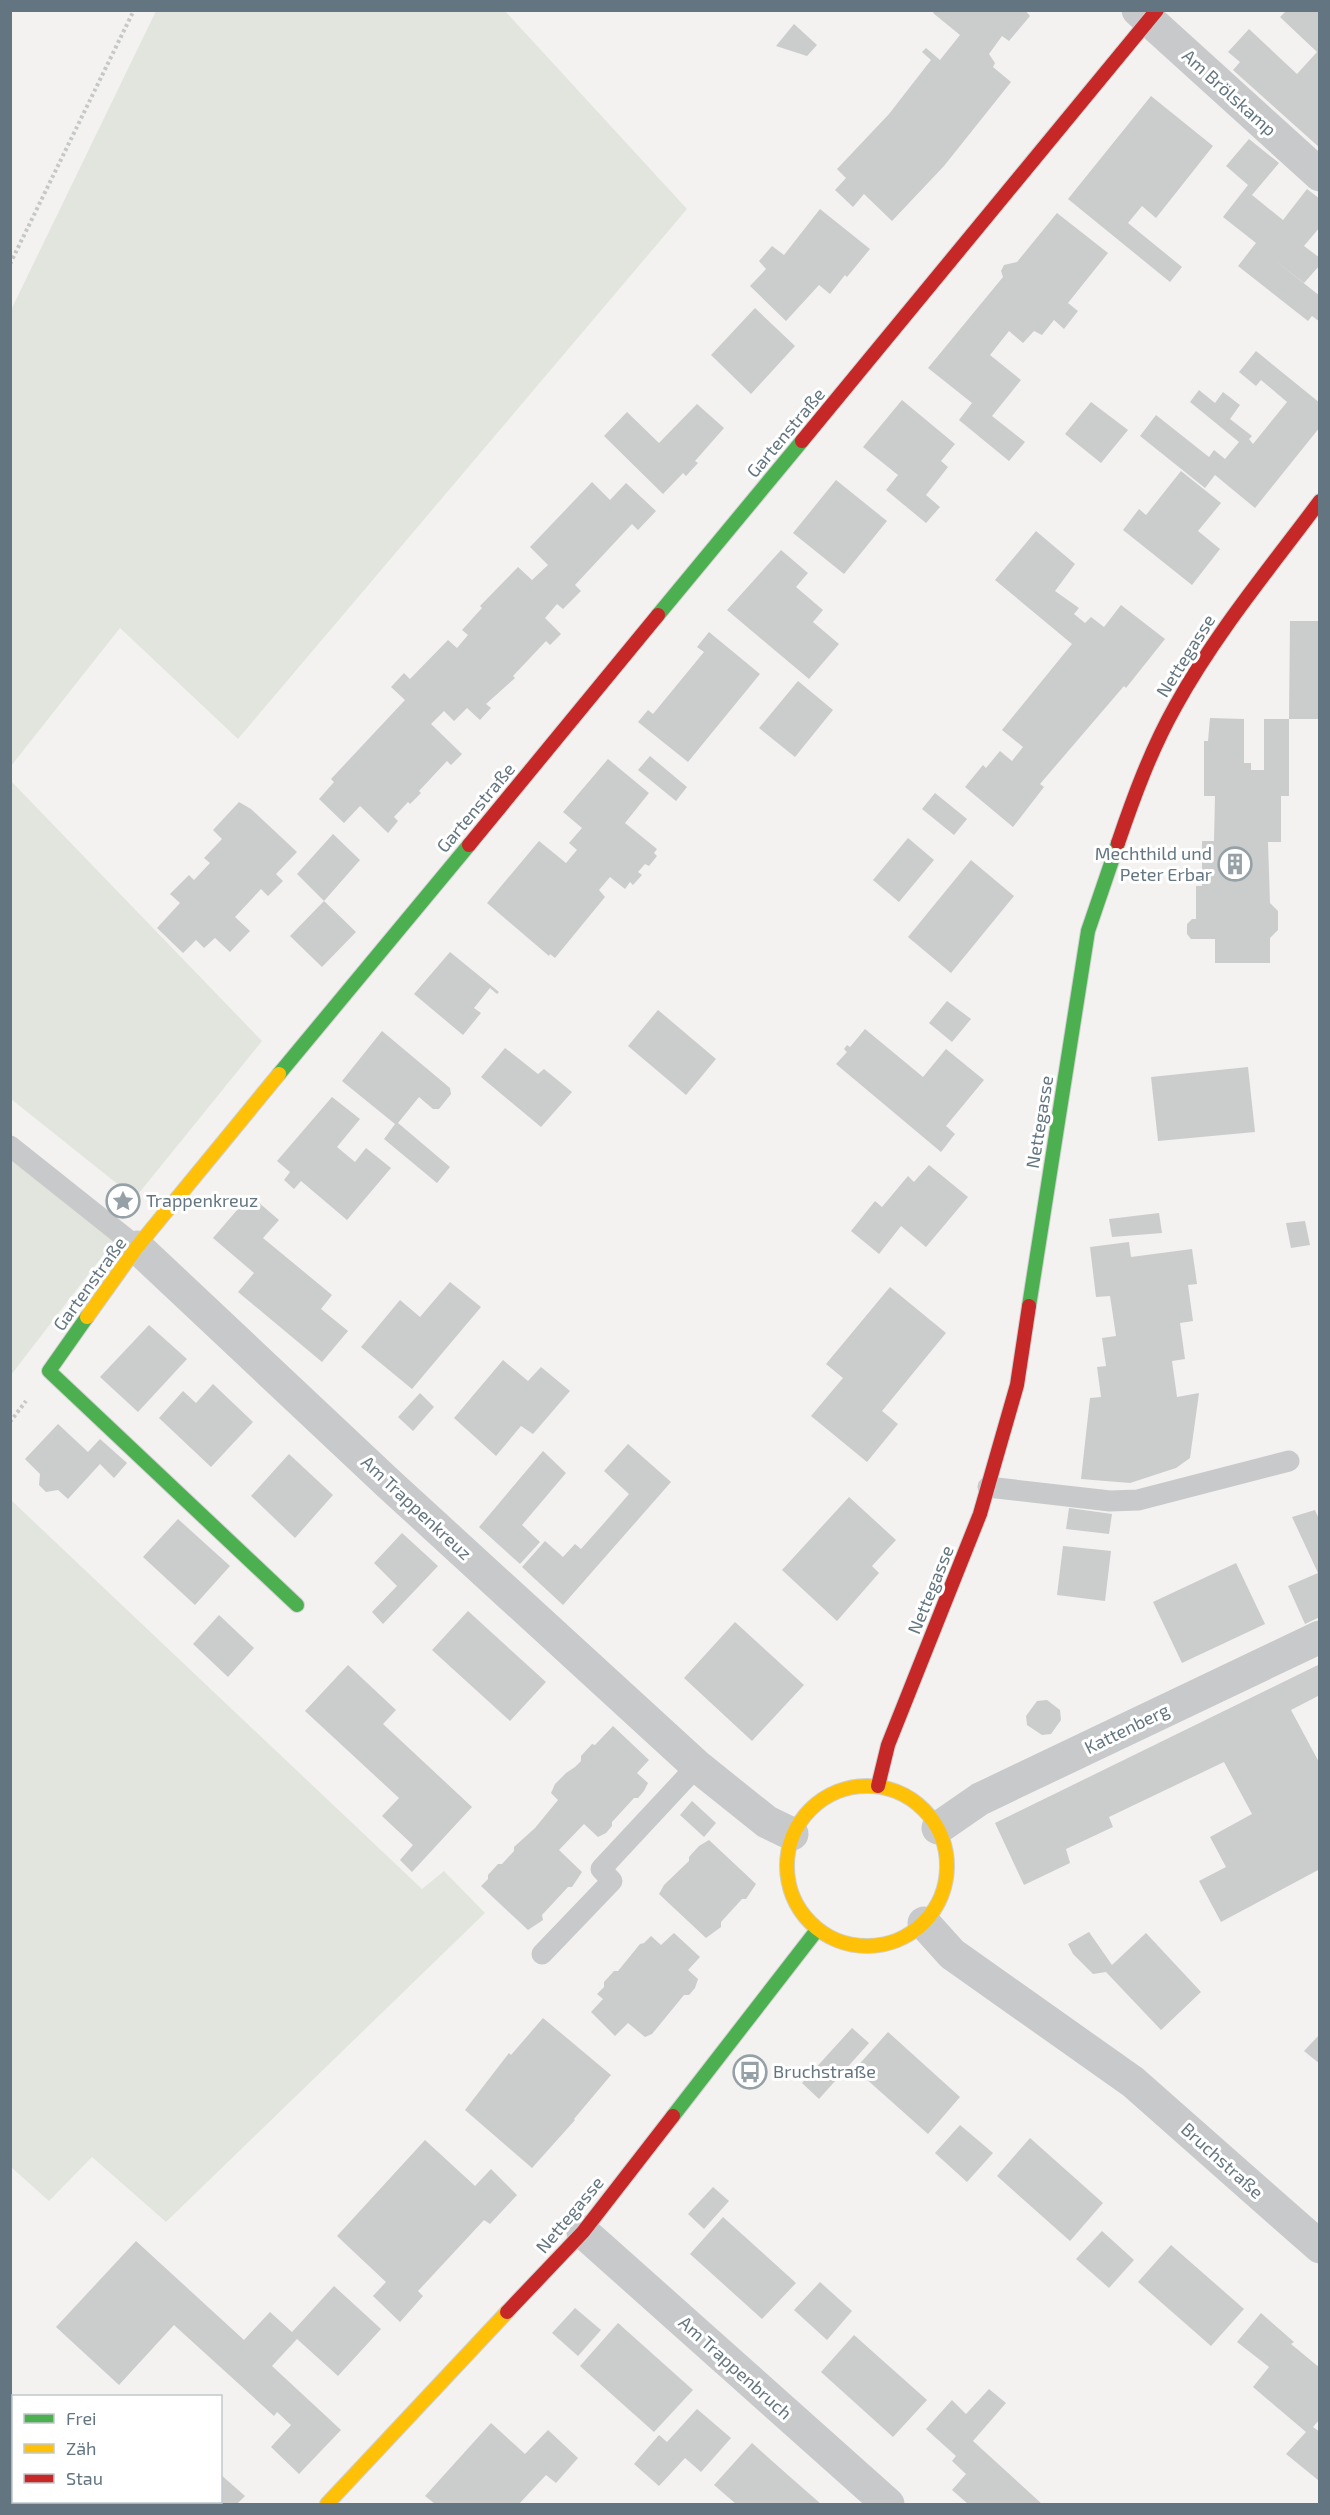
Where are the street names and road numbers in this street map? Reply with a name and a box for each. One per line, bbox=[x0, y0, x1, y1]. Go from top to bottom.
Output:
street label: Am Brölskamp bbox=[1178, 44, 1281, 140]
street label: Gartenstraße bbox=[741, 383, 829, 482]
street label: Nettegasse bbox=[1151, 610, 1219, 701]
street label: Gartenstraße bbox=[431, 758, 519, 857]
street label: Nettegasse bbox=[1021, 1074, 1057, 1170]
street label: Gartenstraße bbox=[48, 1232, 131, 1335]
street label: Am Trappenkreuz bbox=[357, 1451, 476, 1564]
street label: Nettegasse bbox=[902, 1542, 958, 1637]
street label: Kattenberg bbox=[1081, 1698, 1172, 1758]
street label: Bruchstraße bbox=[1177, 2118, 1268, 2203]
street label: Nettegasse bbox=[531, 2171, 608, 2257]
street label: Am Trappenbruch bbox=[675, 2311, 797, 2424]

